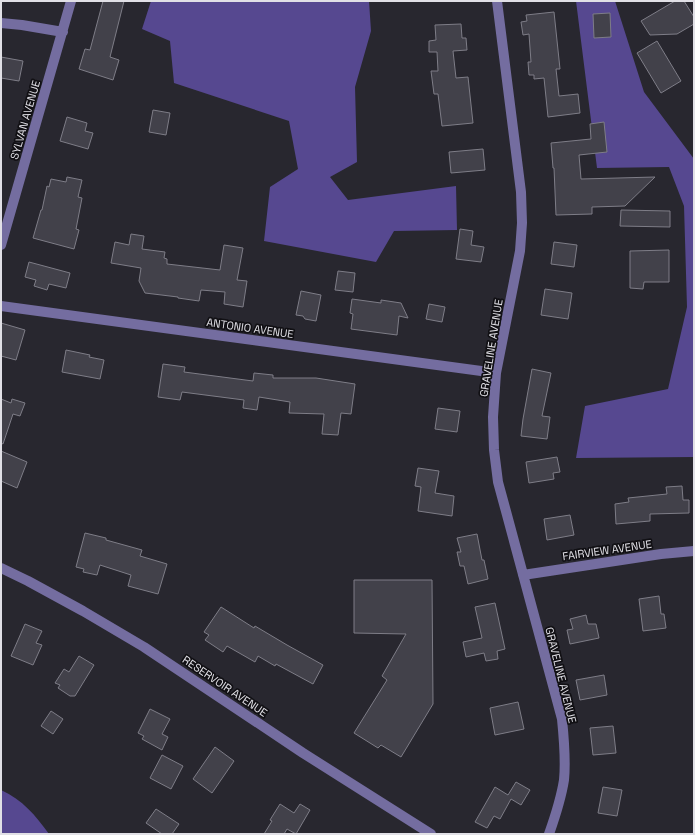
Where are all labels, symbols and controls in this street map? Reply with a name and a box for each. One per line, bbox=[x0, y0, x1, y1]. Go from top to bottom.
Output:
street label: SYLVAN AVENUE bbox=[7, 79, 43, 161]
street label: GRAVELINE AVENUE bbox=[476, 298, 506, 398]
street label: ANTONIO AVENUE bbox=[205, 315, 295, 341]
street label: FAIRVIEW AVENUE bbox=[561, 537, 653, 563]
street label: GRAVELINE AVENUE bbox=[542, 625, 580, 725]
street label: RESERVOIR AVENUE bbox=[180, 652, 270, 720]

